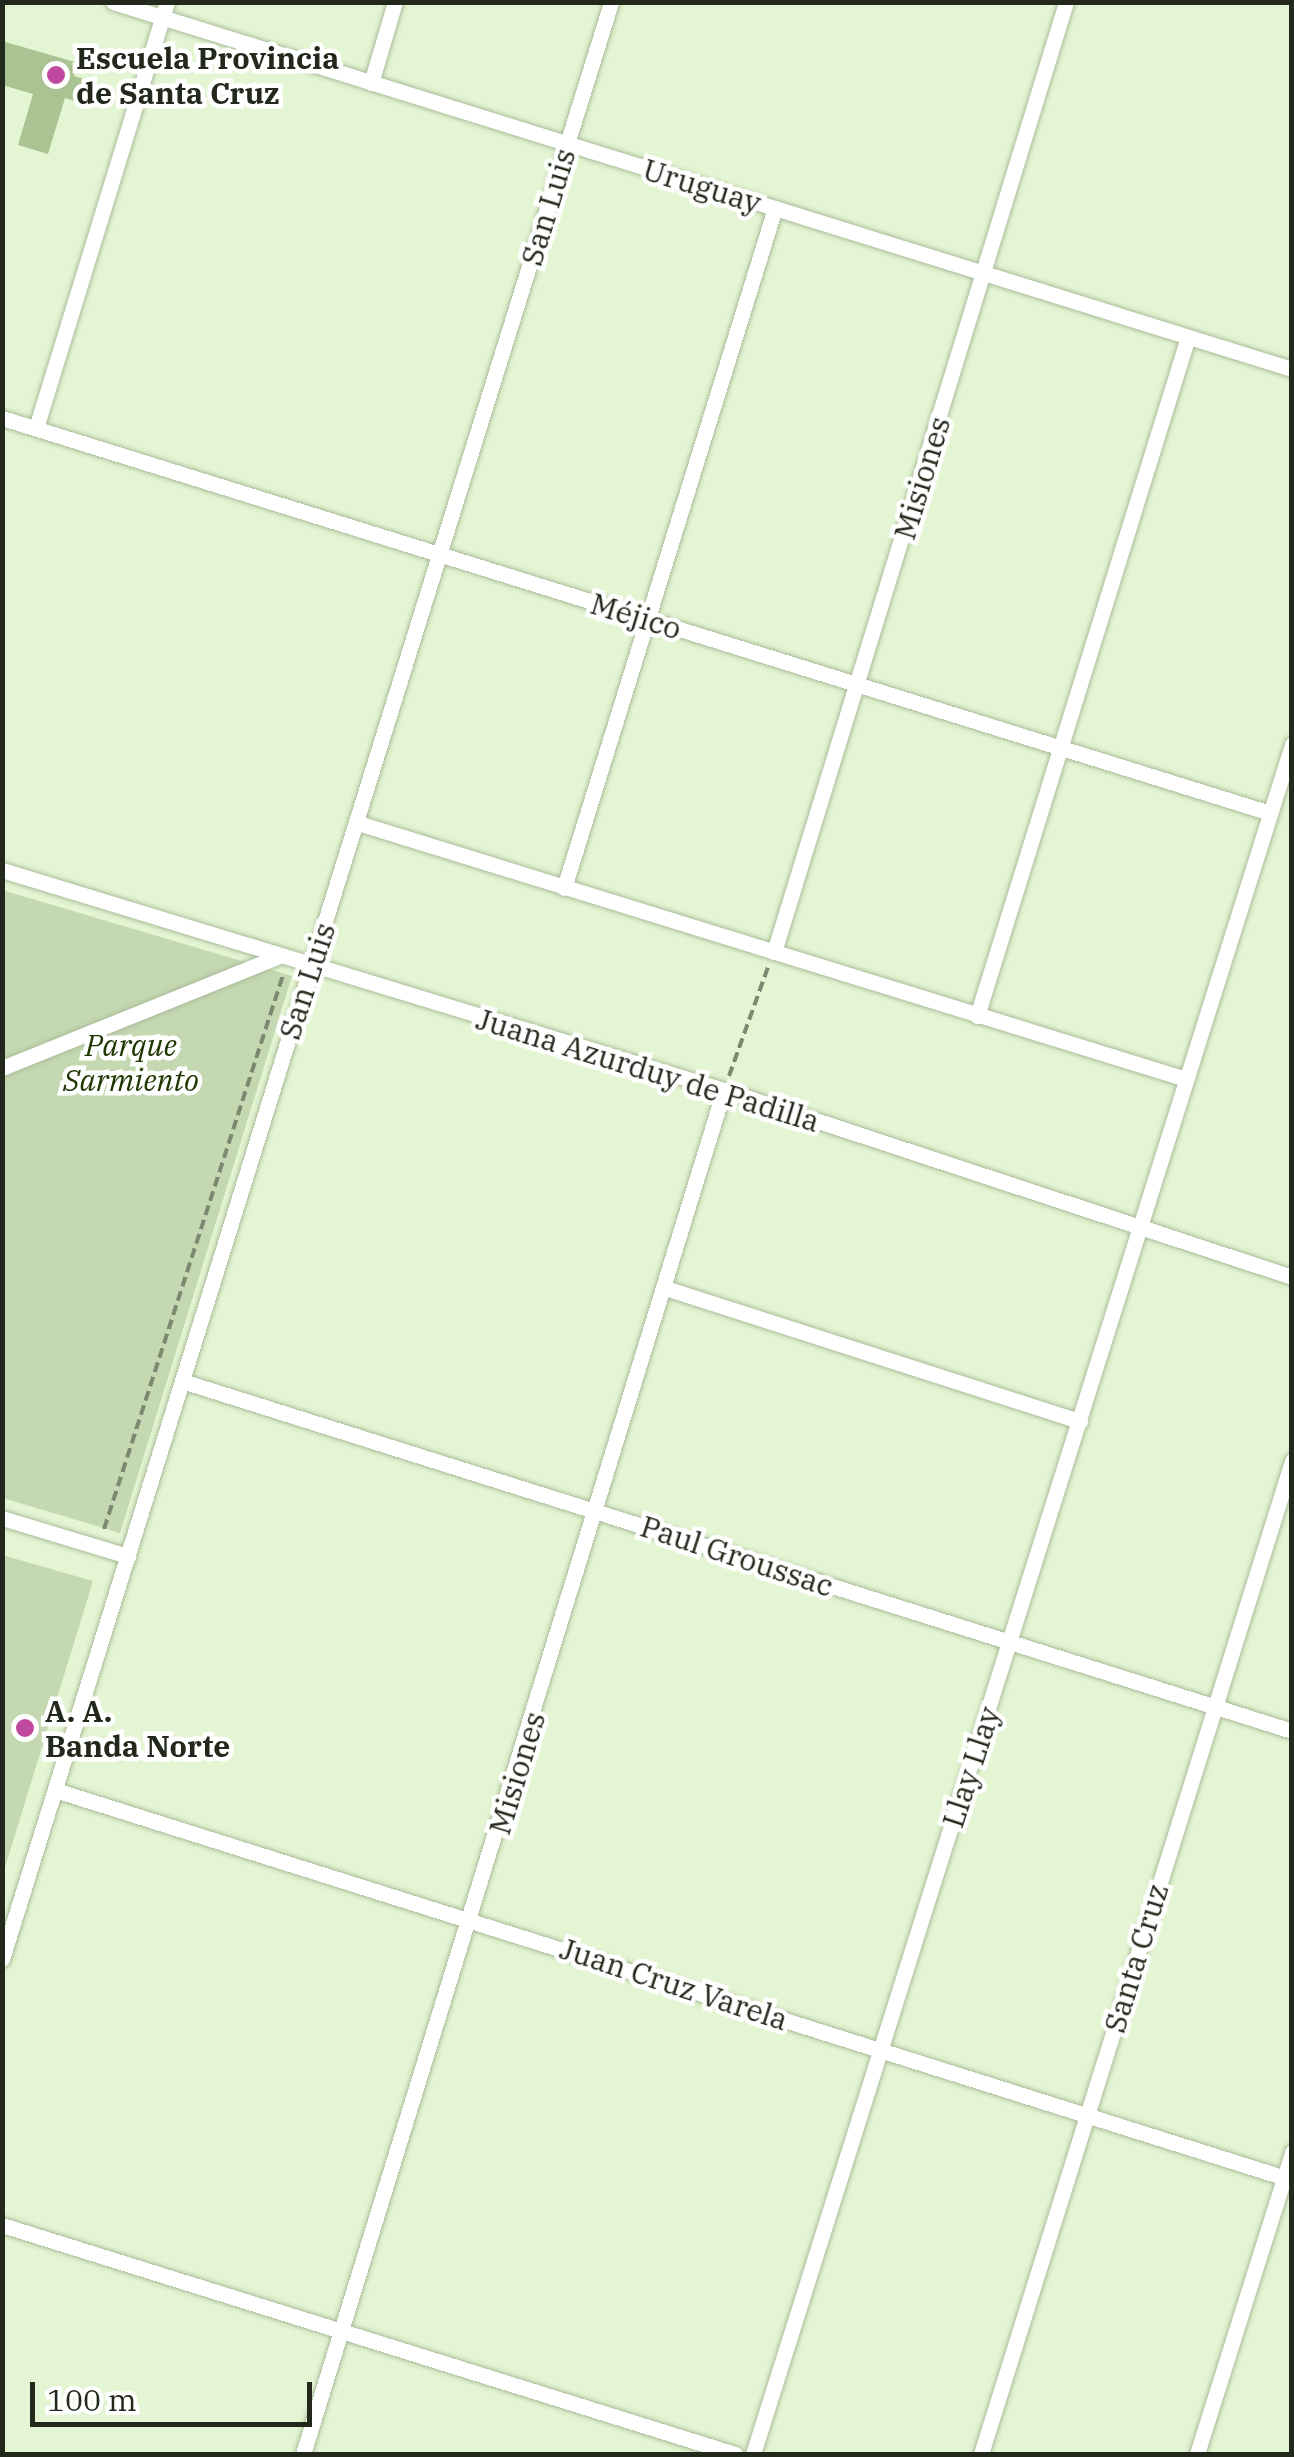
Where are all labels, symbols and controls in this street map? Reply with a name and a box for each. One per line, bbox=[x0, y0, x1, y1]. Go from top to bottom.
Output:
place label: Escuela Provincia de Santa Cruz bbox=[76, 40, 339, 110]
marker: Escuela Provincia de Santa Cruz bbox=[45, 64, 67, 86]
street label: San Luis bbox=[513, 144, 583, 270]
street label: Uruguay bbox=[639, 151, 765, 221]
street label: Misiones bbox=[886, 412, 958, 544]
street label: Méjico bbox=[586, 585, 686, 647]
street label: San Luis bbox=[271, 918, 343, 1044]
street label: Juana Azurduy de Padilla bbox=[472, 1001, 824, 1139]
park label: Parque Sarmiento bbox=[63, 1027, 199, 1098]
street label: Paul Groussac bbox=[636, 1508, 838, 1604]
place label: A. A. Banda Norte bbox=[45, 1693, 230, 1764]
street label: Llay Llay bbox=[935, 1702, 1007, 1832]
street label: Misiones bbox=[481, 1707, 553, 1839]
marker: A. A. Banda Norte bbox=[14, 1717, 36, 1739]
street label: Santa Cruz bbox=[1096, 1879, 1176, 2037]
street label: Juan Cruz Varela bbox=[556, 1930, 792, 2038]
scale bar bbox=[35, 2362, 318, 2424]
text: 100 m bbox=[47, 2380, 137, 2419]

